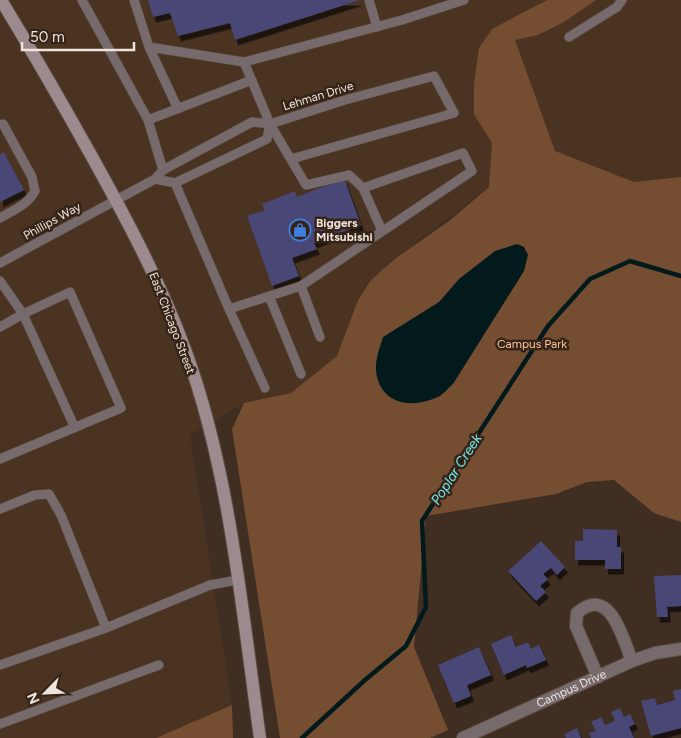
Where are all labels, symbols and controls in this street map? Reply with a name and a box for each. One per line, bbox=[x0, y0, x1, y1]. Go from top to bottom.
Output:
scale bar bbox=[22, 20, 135, 52]
text: 50 m bbox=[30, 28, 65, 46]
street label: Lehman Drive bbox=[281, 78, 355, 113]
street label: Phillips Way bbox=[21, 199, 84, 243]
place label: Biggers Mitsubishi bbox=[316, 216, 373, 244]
shop icon: Biggers Mitsubishi bbox=[288, 218, 312, 242]
street label: East Chicago Street bbox=[146, 270, 198, 376]
park label: Campus Park bbox=[497, 337, 567, 351]
water label: Poplar Creek bbox=[427, 430, 486, 508]
street label: Campus Drive bbox=[534, 667, 609, 711]
north arrow bbox=[20, 668, 70, 718]
text: N bbox=[24, 690, 44, 706]

